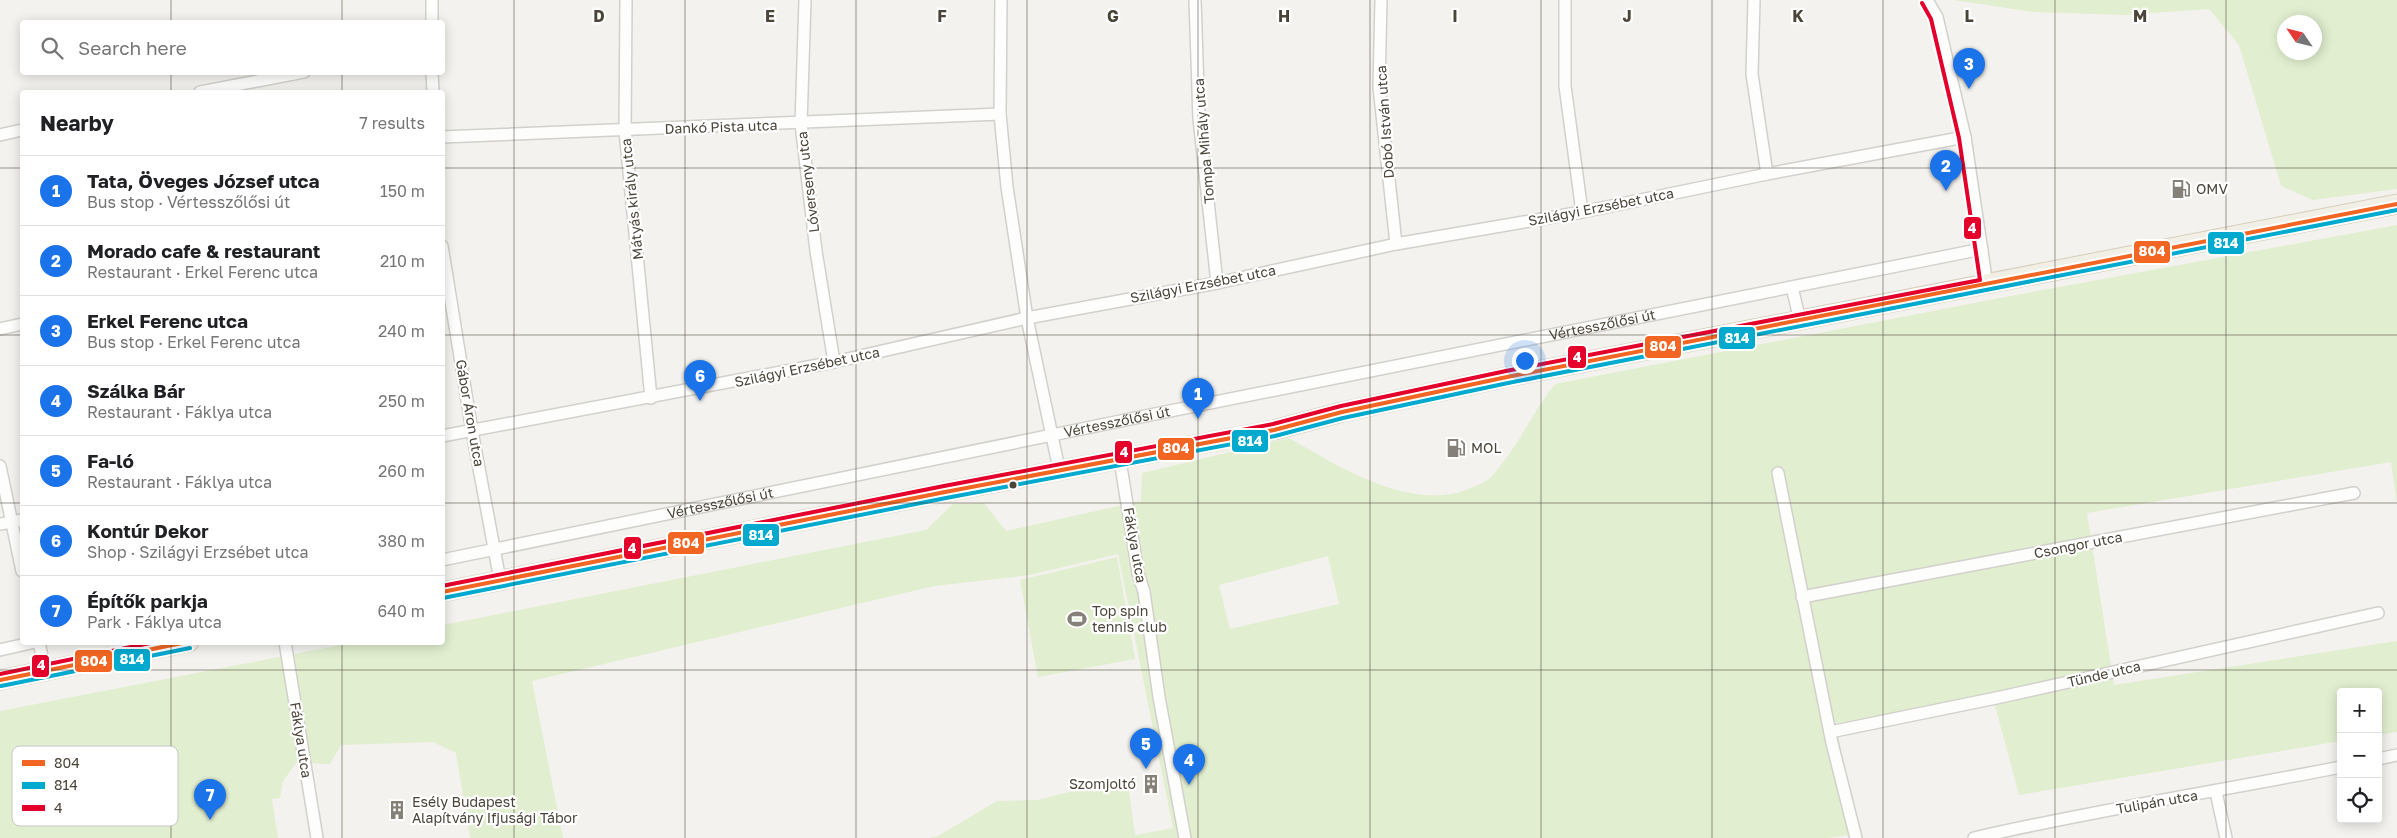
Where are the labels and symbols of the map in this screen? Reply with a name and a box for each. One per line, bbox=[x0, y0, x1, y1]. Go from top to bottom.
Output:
text: D bbox=[593, 6, 605, 26]
text: E bbox=[765, 6, 775, 26]
text: F bbox=[937, 6, 947, 26]
text: G bbox=[1107, 6, 1119, 26]
text: H bbox=[1278, 6, 1290, 26]
text: I bbox=[1452, 6, 1458, 26]
text: J bbox=[1622, 6, 1632, 26]
text: K bbox=[1792, 6, 1804, 26]
text: L bbox=[1964, 6, 1974, 26]
text: M bbox=[2133, 6, 2147, 26]
north arrow bbox=[2277, 15, 2322, 60]
pin: 3 bbox=[1953, 48, 1985, 89]
street label: Dobó István utca bbox=[1372, 65, 1397, 179]
street label: Tompa Mihály utca bbox=[1190, 78, 1217, 204]
street label: Dankó Pista utca bbox=[664, 116, 778, 137]
street label: Lóverseny utca bbox=[793, 130, 822, 234]
street label: Mátyás király utca bbox=[617, 138, 646, 261]
pin: 2 bbox=[1930, 150, 1962, 191]
fuel station icon: OMV bbox=[2170, 178, 2192, 200]
place label: OMV bbox=[2196, 180, 2228, 197]
street label: Szilágyi Erzsébet utca bbox=[1527, 184, 1675, 229]
line badge: 4 bbox=[1963, 216, 1982, 240]
text: 4 bbox=[1968, 219, 1977, 236]
line badge: 814 bbox=[2207, 231, 2245, 255]
text: 814 bbox=[2214, 234, 2239, 251]
line badge: 804 bbox=[2133, 240, 2171, 264]
text: 804 bbox=[2139, 242, 2166, 259]
street label: Szilágyi Erzsébet utca bbox=[1129, 261, 1277, 306]
street label: Vértesszőlősi út bbox=[1548, 305, 1657, 343]
line badge: 814 bbox=[1718, 326, 1756, 350]
text: 814 bbox=[1725, 329, 1750, 346]
line badge: 804 bbox=[1644, 335, 1682, 359]
text: 804 bbox=[1650, 337, 1677, 354]
street label: Szilágyi Erzsébet utca bbox=[733, 343, 881, 390]
line badge: 4 bbox=[1567, 345, 1587, 369]
your location bbox=[1512, 348, 1538, 374]
text: 4 bbox=[1573, 348, 1582, 365]
street label: Gábor Áron utca bbox=[453, 358, 488, 468]
pin: 6 bbox=[684, 360, 716, 401]
pin: 1 bbox=[1182, 378, 1214, 419]
street label: Vértesszőlősi út bbox=[1062, 402, 1172, 440]
line badge: 814 bbox=[1231, 429, 1269, 453]
text: 814 bbox=[1238, 432, 1263, 449]
line badge: 804 bbox=[1157, 437, 1195, 461]
fuel station icon: MOL bbox=[1445, 437, 1467, 459]
text: 804 bbox=[1163, 439, 1190, 456]
place label: MOL bbox=[1471, 439, 1501, 456]
line badge: 4 bbox=[1114, 440, 1133, 464]
text: 4 bbox=[1120, 443, 1129, 460]
unlabelled marker bbox=[1008, 480, 1018, 490]
street label: Vértesszőlősi út bbox=[665, 483, 775, 522]
street label: Fáklya utca bbox=[1120, 506, 1151, 584]
line badge: 814 bbox=[742, 523, 780, 547]
text: 814 bbox=[749, 526, 774, 543]
street label: Csongor utca bbox=[2032, 528, 2123, 561]
line badge: 804 bbox=[667, 531, 705, 555]
text: 804 bbox=[673, 534, 700, 551]
line badge: 4 bbox=[623, 536, 642, 560]
text: 4 bbox=[628, 539, 637, 556]
place label: Top spin tennis club bbox=[1092, 602, 1167, 635]
sports icon: Top spin tennis club bbox=[1066, 608, 1088, 630]
line badge: 814 bbox=[113, 648, 151, 672]
line badge: 804 bbox=[74, 649, 113, 673]
text: 814 bbox=[120, 650, 145, 667]
text: 804 bbox=[81, 652, 108, 669]
line badge: 4 bbox=[31, 654, 50, 678]
text: 4 bbox=[37, 656, 46, 673]
street label: Tünde utca bbox=[2066, 657, 2142, 690]
street label: Fáklya utca bbox=[287, 701, 316, 779]
pin: 5 bbox=[1130, 728, 1162, 769]
pin: 4 bbox=[1173, 744, 1205, 785]
legend bbox=[12, 746, 178, 826]
text: 804 bbox=[54, 754, 80, 771]
building icon: Szomjoltó bbox=[1140, 773, 1162, 795]
place label: Szomjoltó bbox=[1069, 775, 1136, 792]
text: 814 bbox=[54, 776, 78, 793]
pin: 7 bbox=[194, 779, 226, 820]
street label: Tulipán utca bbox=[2115, 786, 2199, 817]
place label: Esély Budapest Alapítvány Ifjusági Tábor bbox=[412, 793, 578, 826]
text: 4 bbox=[54, 799, 63, 816]
building icon: Esély Budapest Alapítvány Ifjusági Tábor bbox=[386, 799, 408, 821]

